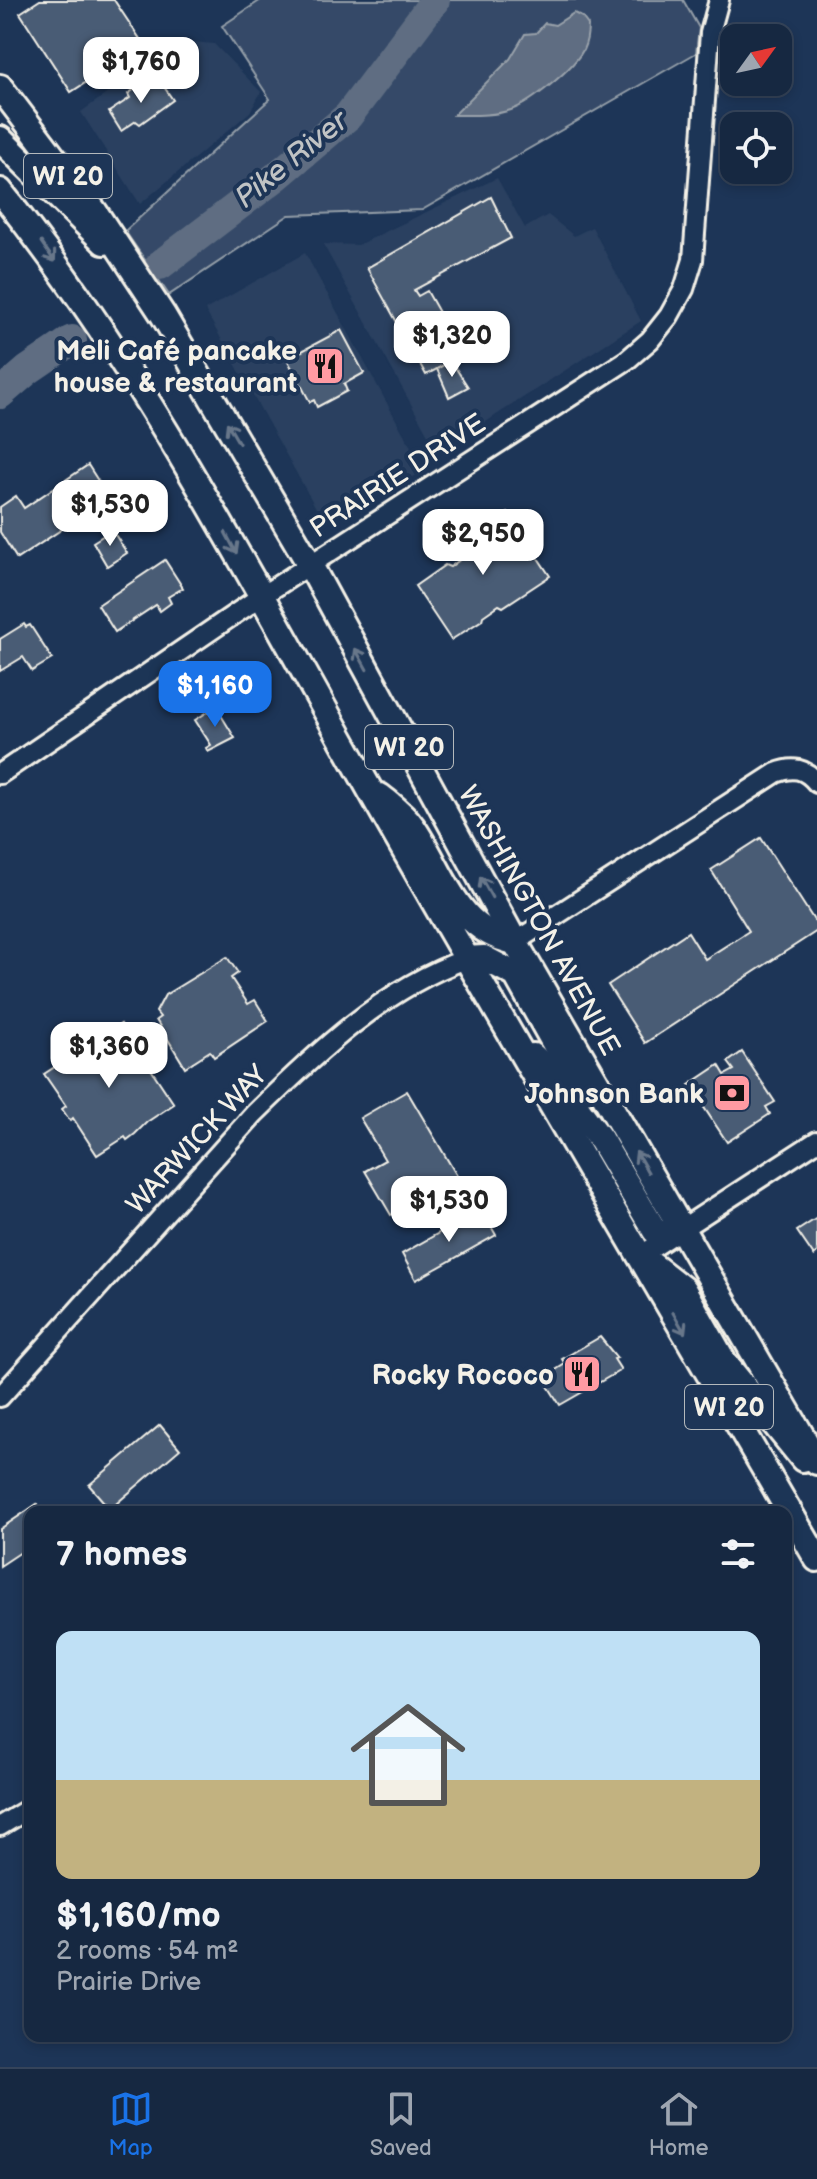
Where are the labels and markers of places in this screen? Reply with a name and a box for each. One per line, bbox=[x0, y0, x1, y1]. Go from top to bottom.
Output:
pin: $1,760 bbox=[76, 37, 206, 105]
pin: $1,320 bbox=[387, 311, 517, 379]
place label: Meli Café pancake house & restaurant bbox=[54, 335, 297, 400]
restaurant icon: Meli Café pancake house & restaurant bbox=[304, 345, 346, 387]
pin: $1,530 bbox=[45, 480, 175, 548]
pin: $2,950 bbox=[418, 509, 548, 577]
pin: $1,160 bbox=[150, 661, 280, 729]
pin: $1,360 bbox=[44, 1022, 174, 1090]
bank icon: Johnson Bank bbox=[711, 1072, 753, 1114]
place label: Johnson Bank bbox=[524, 1078, 704, 1111]
pin: $1,530 bbox=[384, 1176, 514, 1244]
restaurant icon: Rocky Rococo bbox=[561, 1353, 603, 1395]
place label: Rocky Rococo bbox=[372, 1359, 554, 1392]

